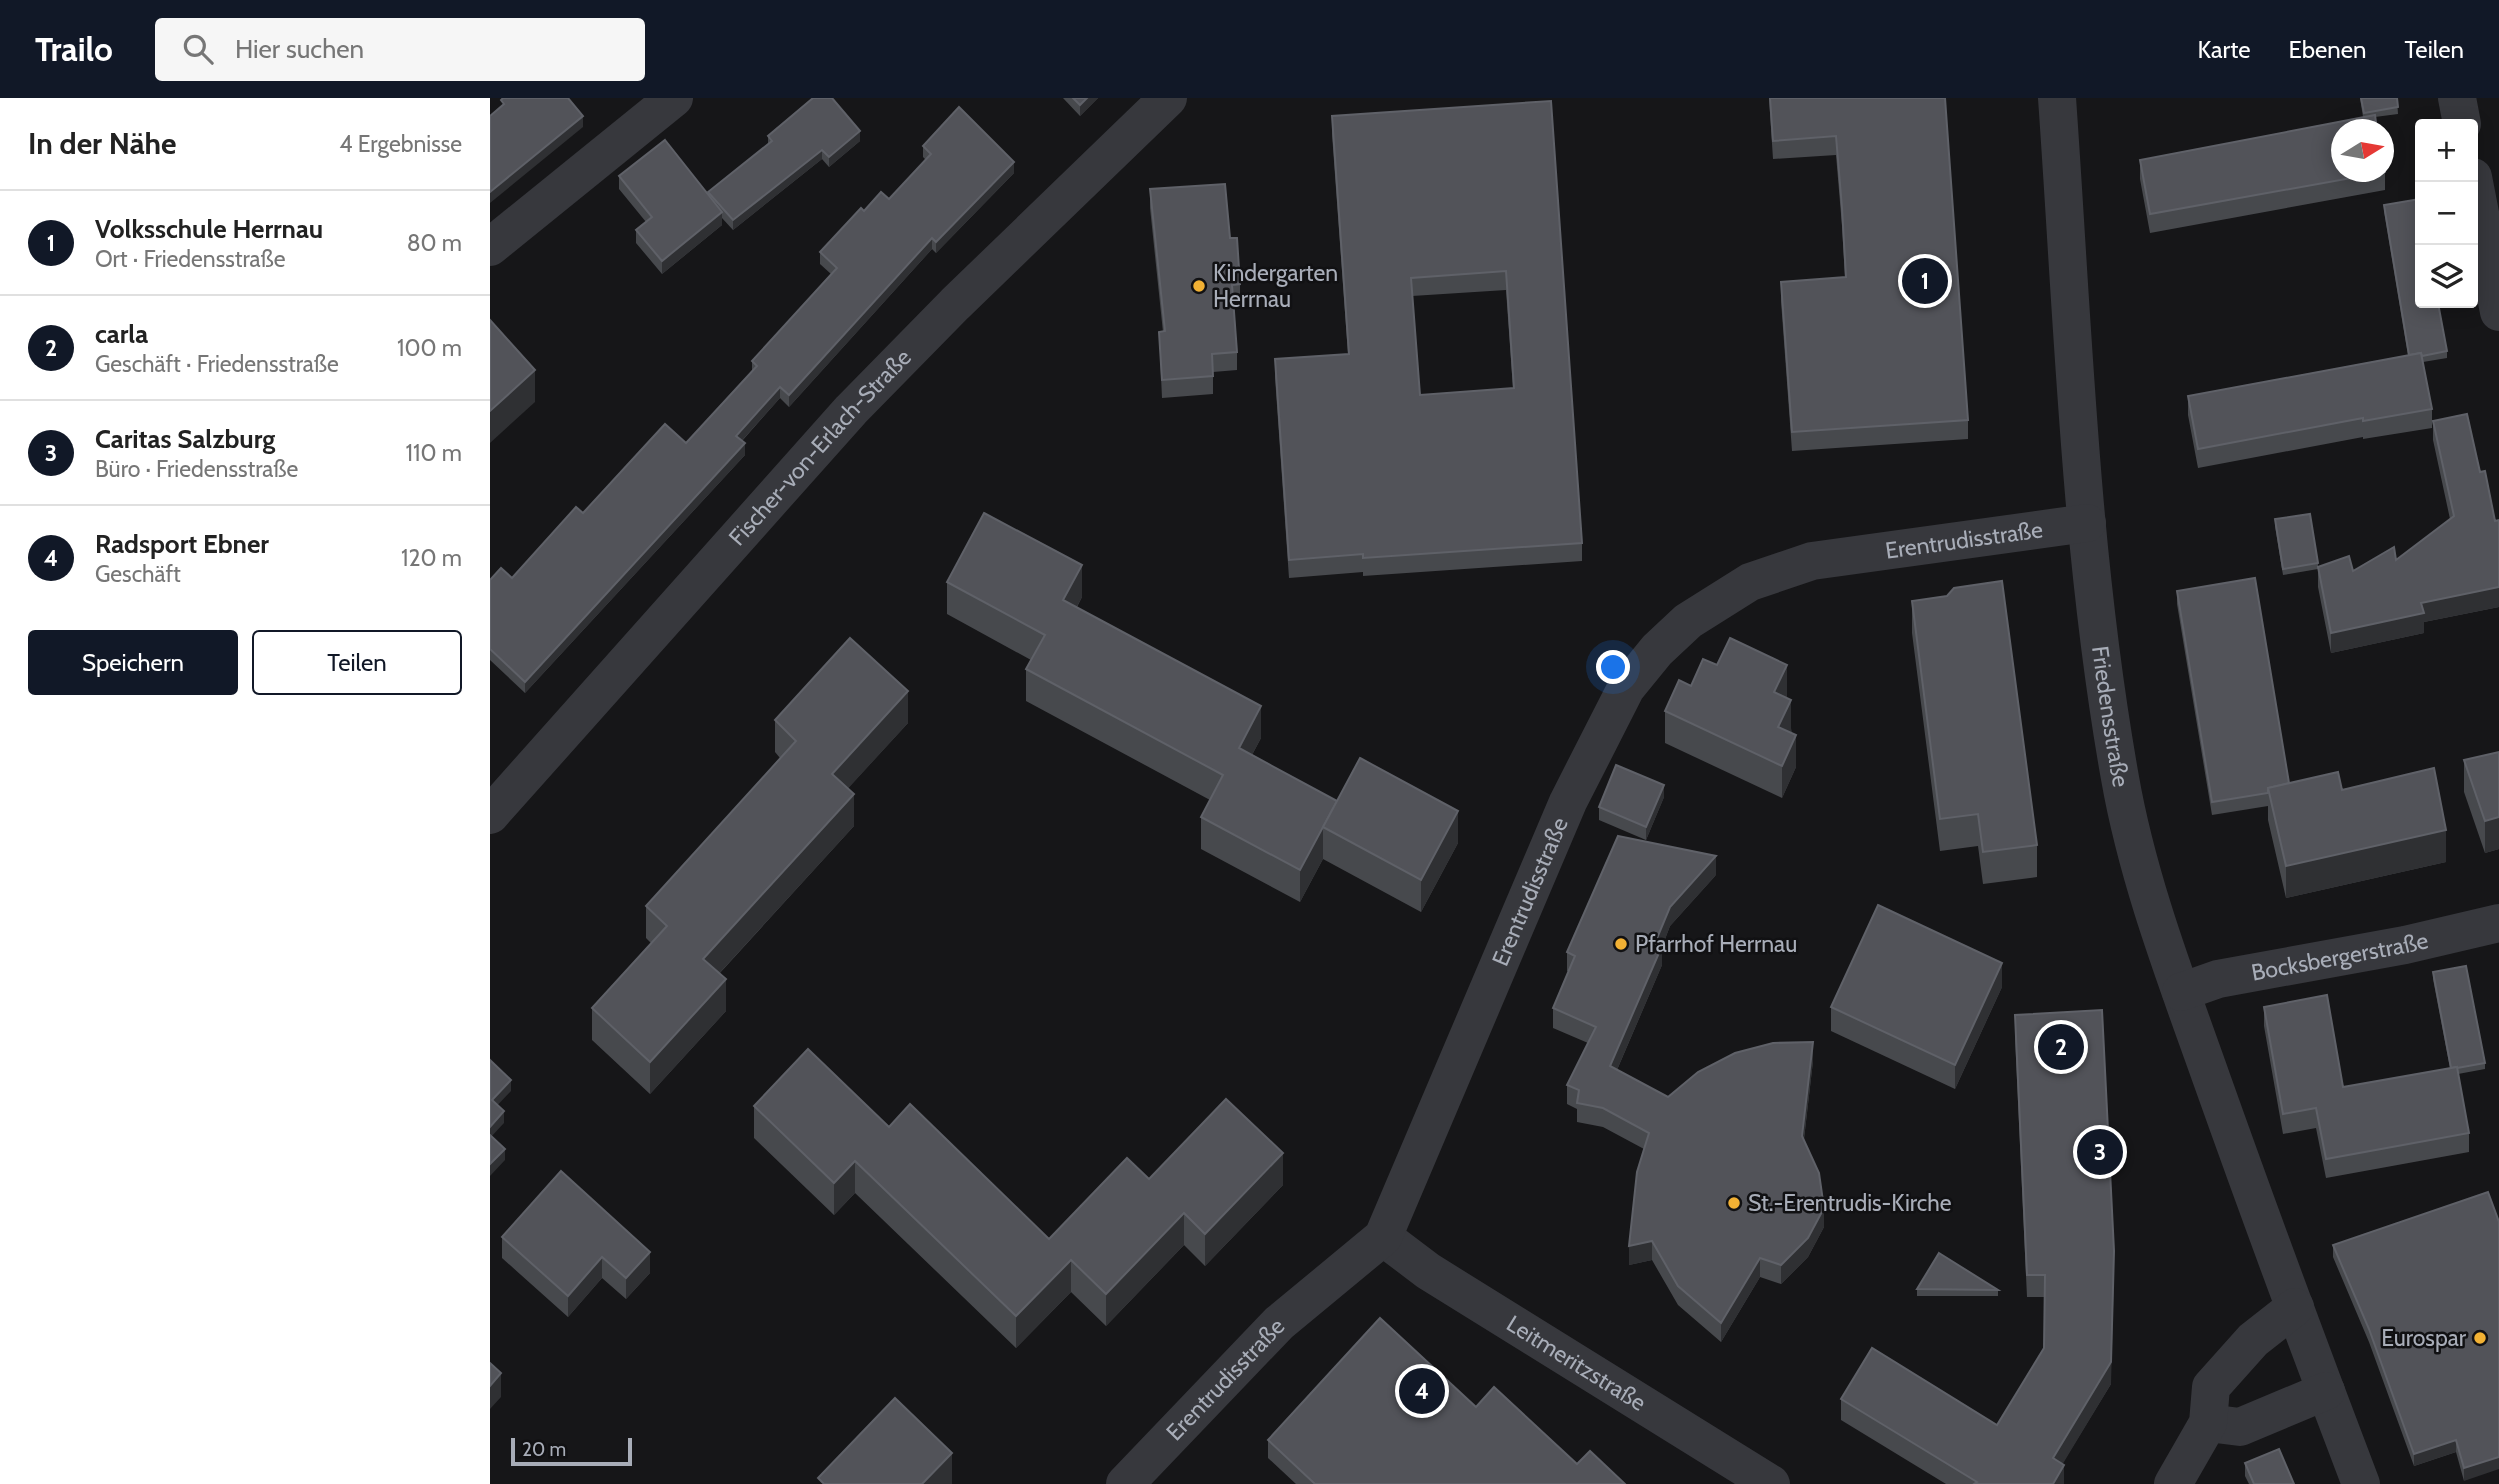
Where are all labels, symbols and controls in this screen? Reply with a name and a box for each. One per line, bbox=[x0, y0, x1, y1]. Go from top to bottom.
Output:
search box bbox=[155, 18, 645, 81]
text: Trailo bbox=[35, 29, 113, 69]
icon: search bbox=[179, 30, 217, 68]
text: Hier suchen bbox=[235, 33, 364, 65]
text: Karte bbox=[2197, 35, 2250, 64]
text: Ebenen bbox=[2288, 35, 2366, 64]
text: Teilen bbox=[2404, 35, 2464, 64]
north arrow bbox=[2331, 119, 2394, 182]
map controls bbox=[2415, 119, 2478, 308]
button: + bbox=[2415, 119, 2478, 182]
text: In der Nähe bbox=[28, 125, 177, 162]
text: 4 Ergebnisse bbox=[339, 130, 462, 158]
button: − bbox=[2415, 182, 2478, 245]
text: Volksschule Herrnau bbox=[95, 213, 323, 245]
text: 1 bbox=[47, 229, 55, 257]
text: 80 m bbox=[407, 229, 462, 257]
text: Ort · Friedensstraße bbox=[95, 245, 286, 273]
button: layers bbox=[2415, 245, 2478, 308]
pin: 1 bbox=[1902, 255, 1948, 307]
place label: Kindergarten Herrnau bbox=[1213, 259, 1338, 313]
marker: Kindergarten Herrnau bbox=[1191, 278, 1207, 294]
text: carla bbox=[95, 318, 148, 350]
text: 2 bbox=[45, 334, 57, 362]
text: 100 m bbox=[397, 334, 462, 362]
street label: Fischer-von-Erlach-Straße bbox=[723, 343, 917, 551]
text: Geschäft · Friedensstraße bbox=[95, 350, 339, 378]
text: Caritas Salzburg bbox=[95, 423, 275, 455]
text: 3 bbox=[45, 439, 57, 467]
text: 110 m bbox=[406, 439, 462, 467]
text: Büro · Friedensstraße bbox=[95, 455, 298, 483]
street label: Erentrudisstraße bbox=[1883, 515, 2045, 565]
text: Radsport Ebner bbox=[95, 528, 269, 560]
text: 4 bbox=[44, 544, 58, 572]
text: 120 m bbox=[401, 544, 462, 572]
text: Geschäft bbox=[95, 560, 181, 588]
button: Speichern bbox=[28, 630, 238, 695]
button: Teilen bbox=[252, 630, 462, 695]
street label: Friedensstraße bbox=[2086, 644, 2135, 789]
your location bbox=[1596, 650, 1630, 684]
street label: Erentrudisstraße bbox=[1486, 813, 1574, 970]
street label: Bocksbergerstraße bbox=[2249, 926, 2431, 987]
place label: Pfarrhof Herrnau bbox=[1635, 930, 1797, 958]
marker: Pfarrhof Herrnau bbox=[1613, 936, 1629, 952]
pin: 2 bbox=[2038, 1021, 2084, 1073]
pin: 3 bbox=[2077, 1126, 2123, 1178]
place label: St.-Erentrudis-Kirche bbox=[1748, 1189, 1952, 1217]
marker: St.-Erentrudis-Kirche bbox=[1726, 1195, 1742, 1211]
street label: Leitmeritzstraße bbox=[1501, 1309, 1651, 1417]
street label: Erentrudisstraße bbox=[1160, 1312, 1290, 1446]
place label: Eurospar bbox=[2381, 1324, 2467, 1352]
marker: Eurospar bbox=[2472, 1330, 2488, 1346]
pin: 4 bbox=[1399, 1365, 1445, 1417]
scale bar bbox=[511, 1435, 632, 1467]
text: 20 m bbox=[522, 1438, 566, 1461]

